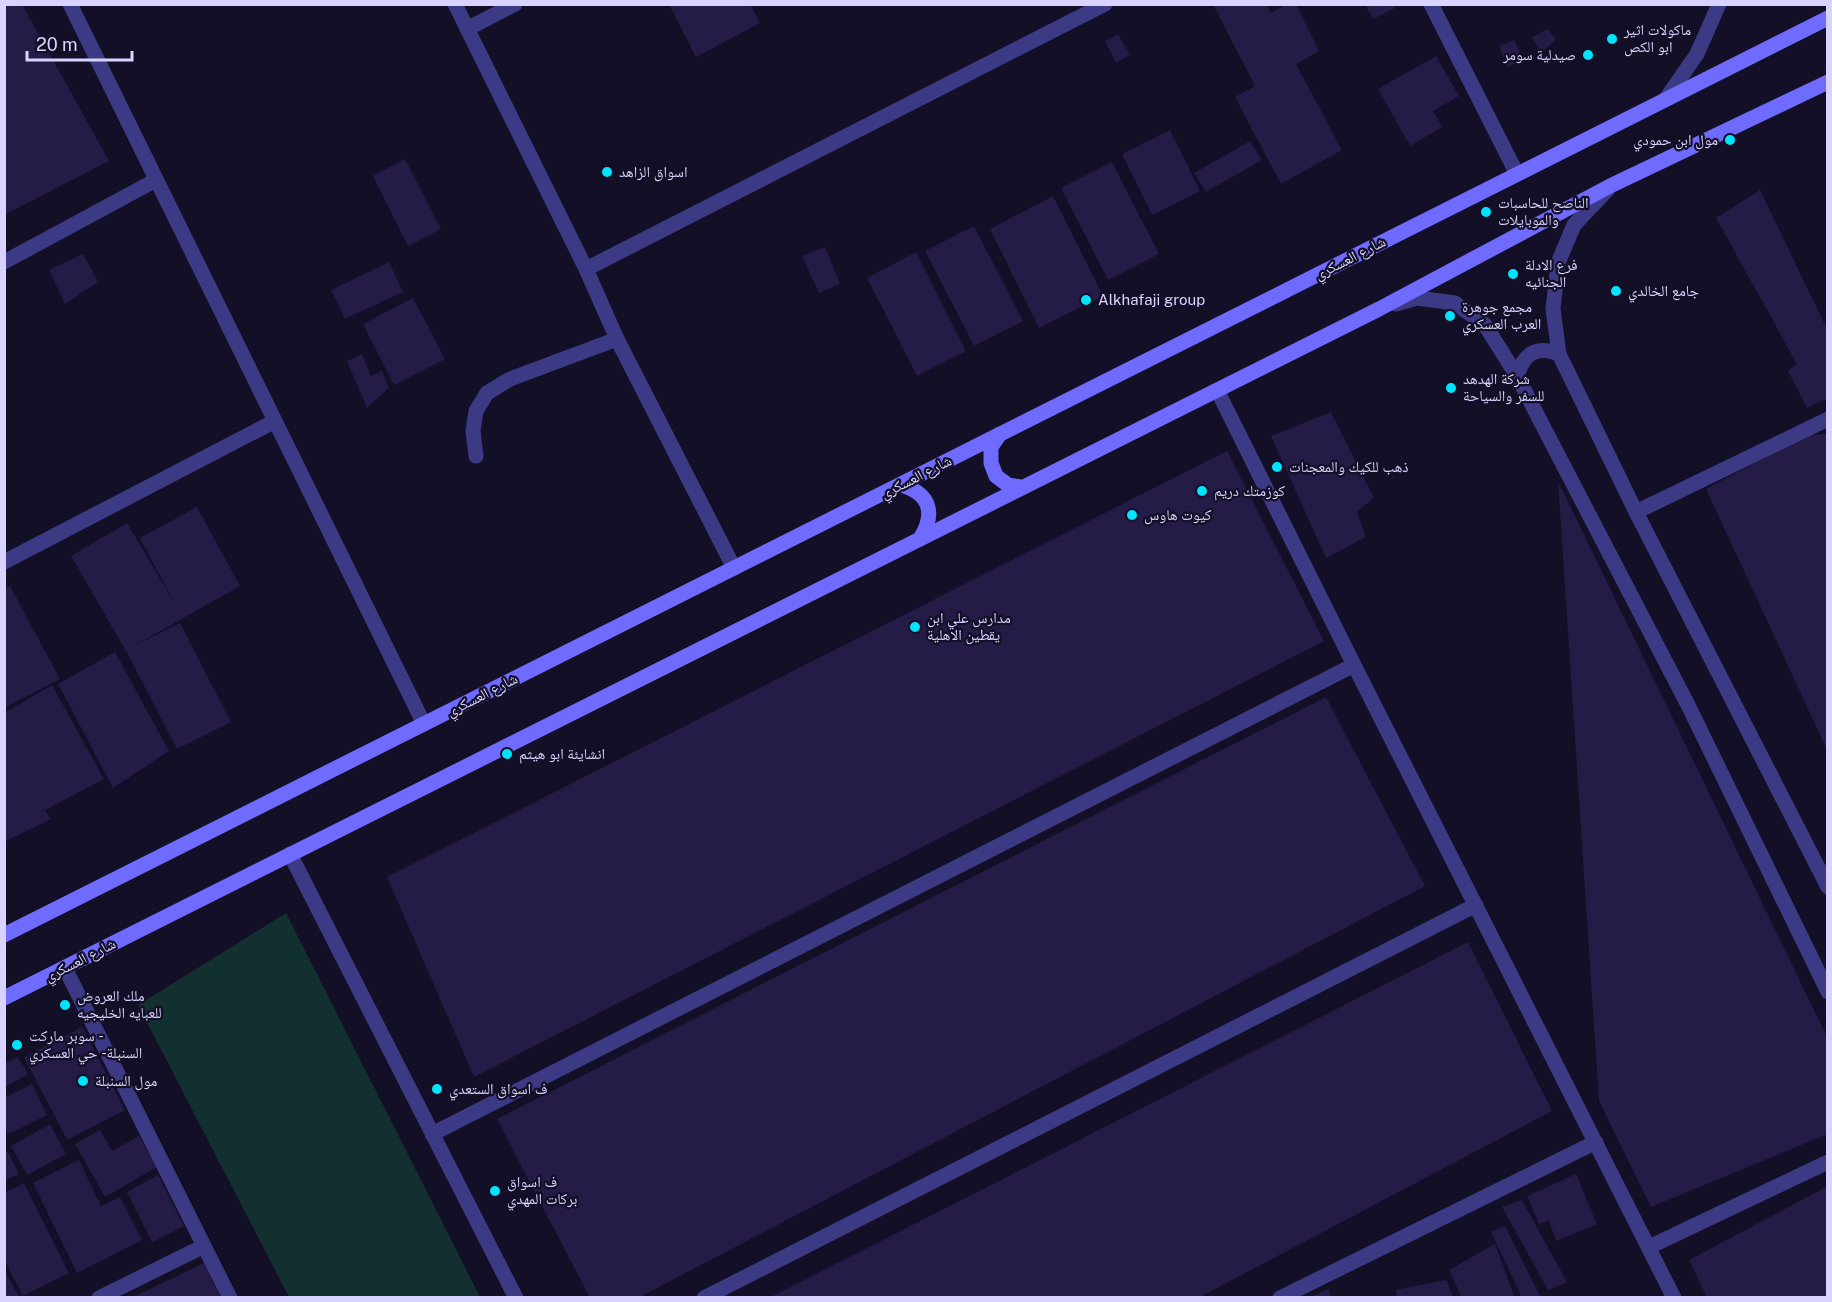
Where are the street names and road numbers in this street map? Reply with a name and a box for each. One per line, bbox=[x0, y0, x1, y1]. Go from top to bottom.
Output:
street label: شارع العسكري bbox=[1311, 232, 1390, 286]
street label: شارع العسكري bbox=[877, 451, 956, 505]
street label: شارع العسكري bbox=[443, 669, 522, 723]
street label: شارع العسكري bbox=[41, 934, 120, 988]

